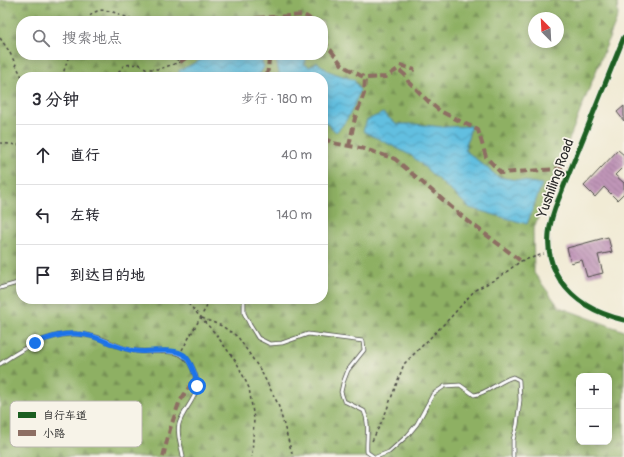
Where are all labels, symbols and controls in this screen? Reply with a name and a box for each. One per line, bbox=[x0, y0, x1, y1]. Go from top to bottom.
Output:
north arrow bbox=[528, 12, 564, 48]
search box bbox=[16, 16, 328, 60]
icon: search bbox=[30, 27, 52, 49]
text: 搜索地点 bbox=[62, 29, 122, 48]
text: 3 分钟 bbox=[32, 89, 79, 110]
text: 步行 · 180 m bbox=[241, 91, 312, 107]
street label: Yushiling Road bbox=[533, 136, 578, 221]
icon: ahead bbox=[32, 144, 54, 166]
text: 直行 bbox=[70, 146, 100, 165]
text: 40 m bbox=[281, 147, 312, 163]
icon: left bbox=[32, 204, 54, 226]
text: 左转 bbox=[70, 206, 100, 225]
text: 140 m bbox=[276, 207, 312, 223]
icon: arrive bbox=[32, 264, 54, 286]
text: 到达目的地 bbox=[70, 266, 145, 285]
route end bbox=[26, 334, 44, 352]
map controls bbox=[576, 373, 612, 445]
button: + bbox=[576, 373, 612, 409]
route start bbox=[188, 377, 206, 395]
legend bbox=[10, 401, 142, 447]
text: 自行车道 bbox=[43, 409, 87, 422]
button: − bbox=[576, 409, 612, 445]
text: 小路 bbox=[43, 427, 65, 440]

